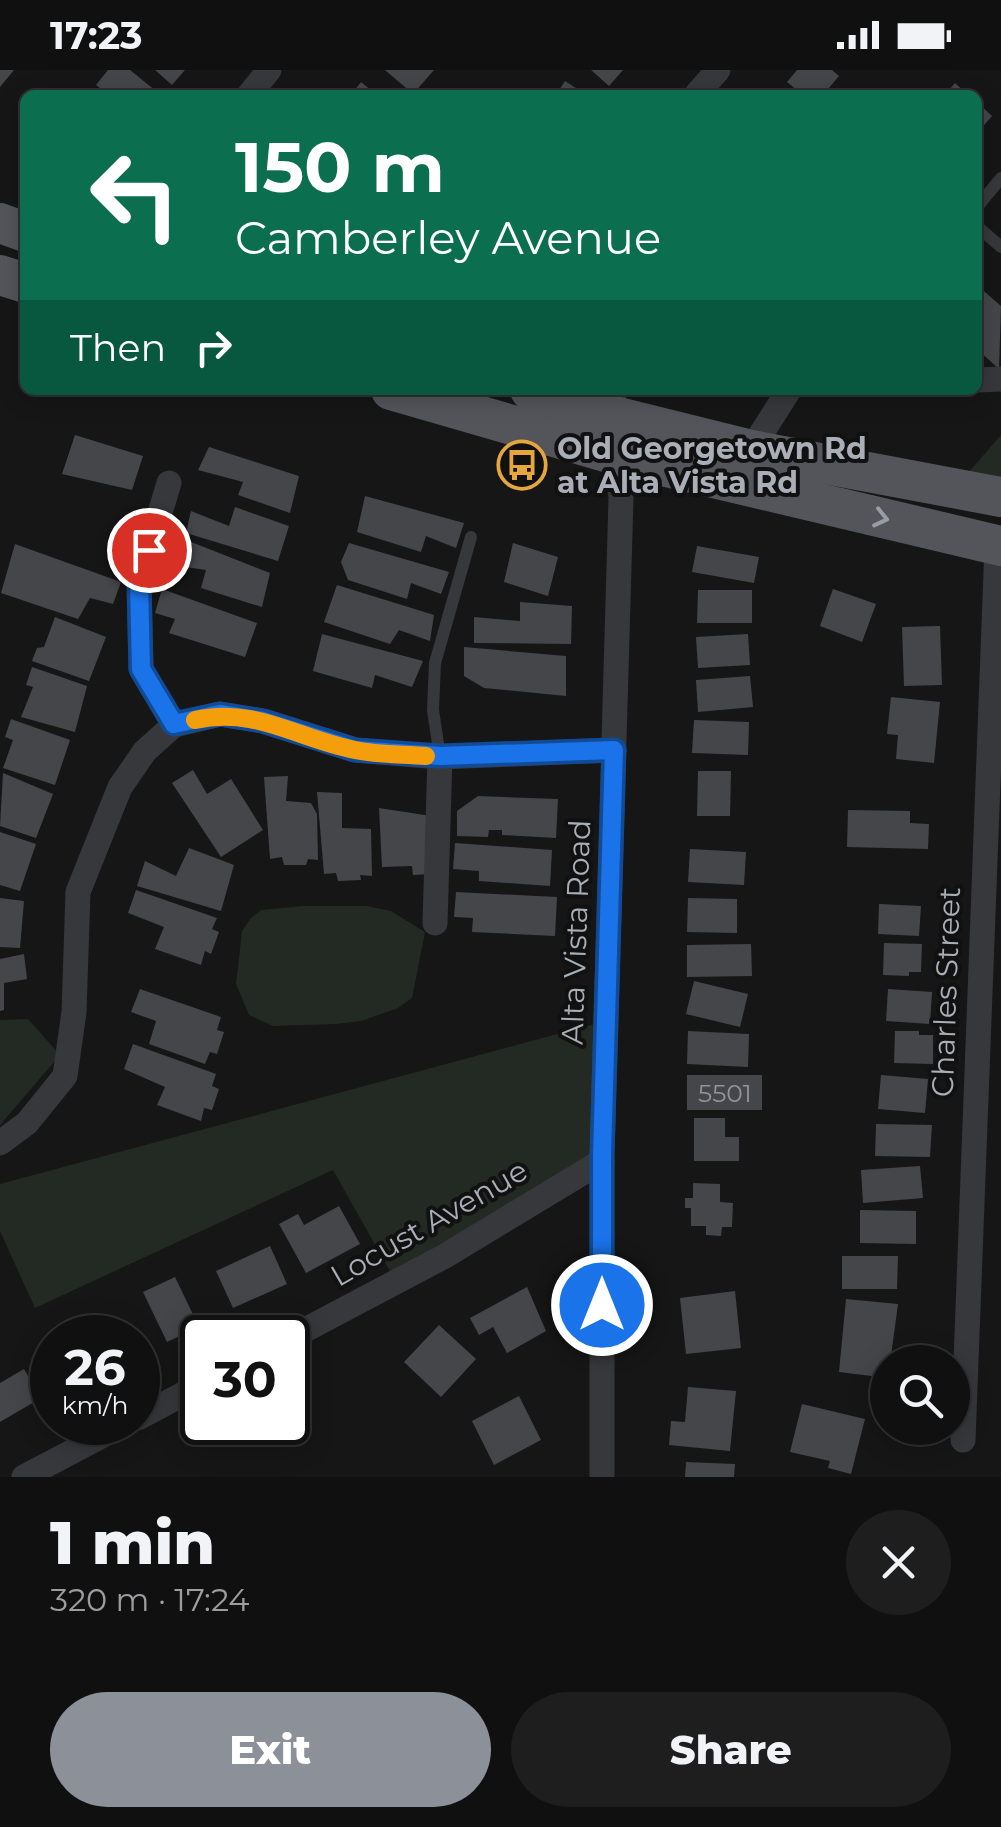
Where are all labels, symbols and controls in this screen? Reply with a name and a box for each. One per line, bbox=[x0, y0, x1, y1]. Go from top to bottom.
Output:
text: 17:23 bbox=[50, 12, 143, 59]
text: 150 m bbox=[235, 124, 445, 210]
icon: left bbox=[70, 130, 200, 260]
text: Camberley Avenue bbox=[235, 210, 661, 265]
icon: right bbox=[186, 320, 241, 375]
text: Then bbox=[70, 324, 166, 371]
place label: Old Georgetown Rd at Alta Vista Rd bbox=[557, 430, 867, 501]
bus stop icon: Old Georgetown Rd at Alta Vista Rd bbox=[496, 439, 548, 491]
one-way arrow bbox=[872, 506, 889, 527]
pin bbox=[107, 508, 192, 593]
icon: arrive bbox=[122, 523, 177, 578]
street label: Alta Vista Road bbox=[554, 819, 598, 1045]
street label: Charles Street bbox=[924, 886, 968, 1098]
house number: 5501 bbox=[698, 1078, 752, 1108]
street label: Locust Avenue bbox=[324, 1152, 534, 1294]
position arrow bbox=[550, 1253, 654, 1357]
speed limit sign: 30 bbox=[180, 1315, 310, 1445]
text: 26 bbox=[64, 1337, 126, 1398]
map controls bbox=[870, 1345, 970, 1445]
button: search bbox=[870, 1345, 970, 1445]
text: km/h bbox=[62, 1390, 128, 1420]
text: 1 min bbox=[50, 1506, 215, 1579]
button: close bbox=[846, 1510, 951, 1615]
text: 320 m · 17:24 bbox=[50, 1580, 250, 1619]
button: Exit bbox=[50, 1692, 491, 1807]
button: Share bbox=[511, 1692, 951, 1807]

